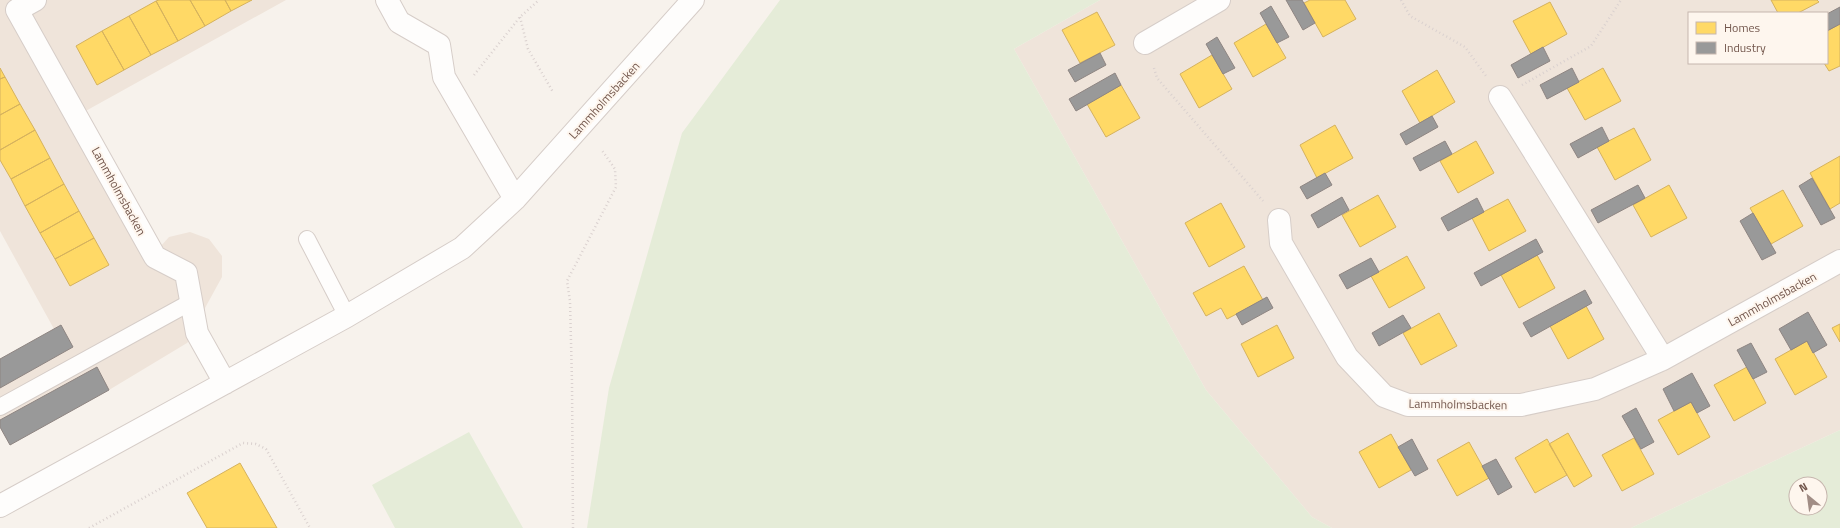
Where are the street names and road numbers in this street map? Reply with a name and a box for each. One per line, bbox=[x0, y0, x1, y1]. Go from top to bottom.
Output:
street label: Lammholmsbacken bbox=[564, 57, 644, 143]
street label: Lammholmsbacken bbox=[87, 143, 151, 239]
street label: Lammholmsbacken bbox=[1724, 267, 1820, 331]
street label: Lammholmsbacken bbox=[1409, 394, 1507, 414]

